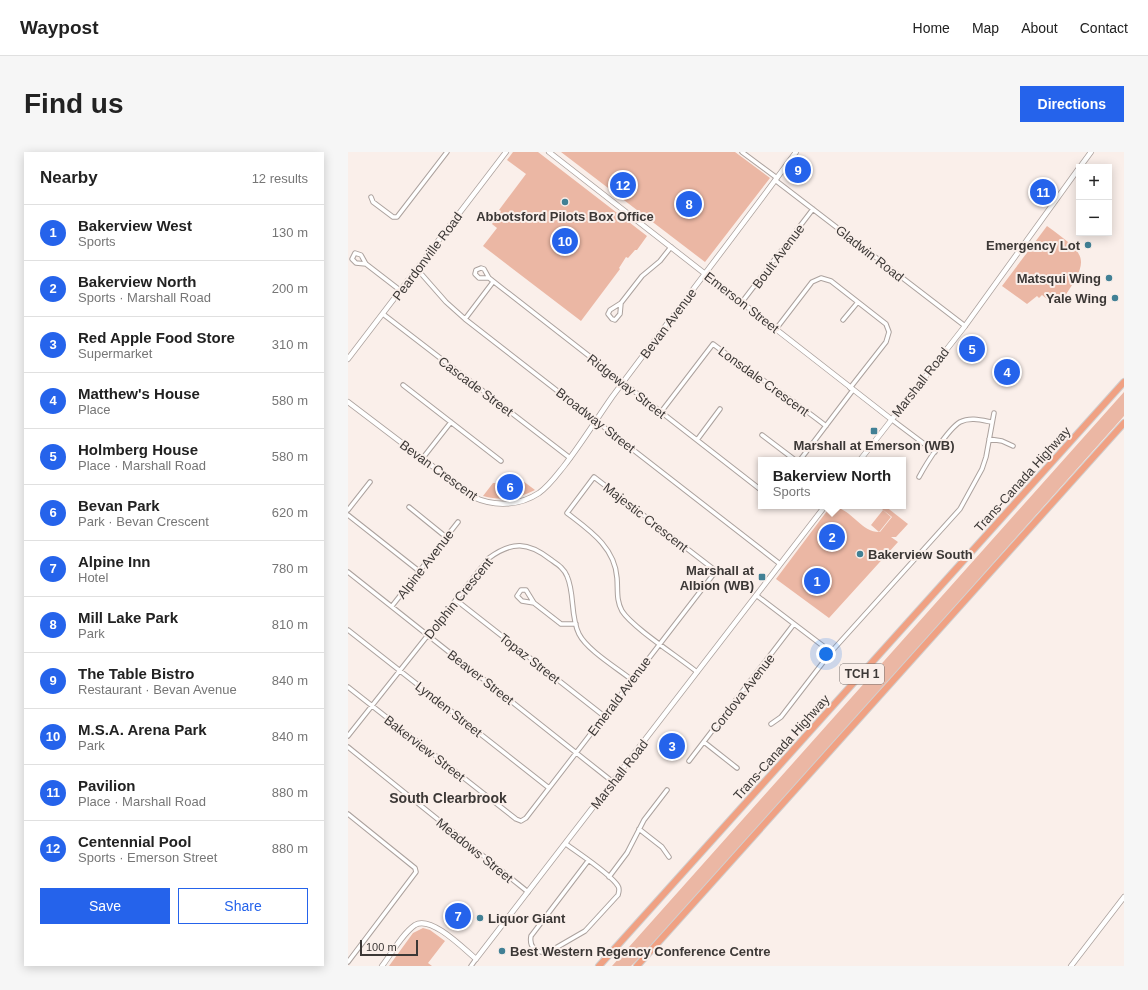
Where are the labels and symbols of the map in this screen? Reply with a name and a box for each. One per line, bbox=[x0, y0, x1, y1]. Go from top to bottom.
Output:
pin: 9 bbox=[785, 155, 811, 185]
pin: 12 bbox=[610, 170, 636, 200]
pin: 11 bbox=[1030, 177, 1056, 207]
pin: 8 bbox=[676, 189, 702, 219]
marker: Abbotsford Pilots Box Office bbox=[560, 197, 570, 207]
street label: Peardonville Road bbox=[389, 209, 465, 303]
place label: Abbotsford Pilots Box Office bbox=[476, 209, 654, 224]
street label: Boult Avenue bbox=[749, 221, 807, 291]
street label: Gladwin Road bbox=[833, 222, 906, 284]
pin: 10 bbox=[552, 226, 578, 256]
place label: Emergency Lot bbox=[986, 238, 1081, 253]
marker: Emergency Lot bbox=[1083, 240, 1093, 250]
street label: Emerson Street bbox=[701, 269, 782, 336]
place label: Matsqui Wing bbox=[1017, 271, 1101, 286]
marker: Matsqui Wing bbox=[1104, 273, 1114, 283]
street label: Bevan Avenue bbox=[637, 285, 700, 361]
place label: Yale Wing bbox=[1046, 291, 1107, 306]
marker: Yale Wing bbox=[1110, 293, 1120, 303]
pin: 5 bbox=[959, 334, 985, 364]
street label: Lonsdale Crescent bbox=[715, 343, 812, 420]
street label: Marshall Road bbox=[889, 345, 952, 420]
street label: Ridgeway Street bbox=[584, 351, 669, 422]
street label: Cascade Street bbox=[435, 353, 516, 420]
pin: 4 bbox=[994, 357, 1020, 387]
street label: Broadway Street bbox=[553, 385, 638, 456]
street label: Trans-Canada Highway bbox=[971, 423, 1074, 535]
marker: Marshall at Emerson (WB) bbox=[869, 426, 879, 436]
street label: Bevan Crescent bbox=[397, 437, 481, 504]
place label: Marshall at Emerson (WB) bbox=[793, 438, 955, 453]
pin: 6 bbox=[497, 472, 523, 502]
street label: Majestic Crescent bbox=[600, 480, 691, 555]
pin: 2 bbox=[819, 522, 845, 552]
street label: Alpine Avenue bbox=[394, 527, 457, 602]
place label: Bakerview South bbox=[868, 547, 973, 562]
marker: Bakerview South bbox=[855, 549, 865, 559]
street label: Dolphin Crescent bbox=[421, 555, 496, 642]
place label: Marshall at Albion (WB) bbox=[680, 563, 755, 593]
pin: 1 bbox=[804, 566, 830, 596]
marker: Marshall at Albion (WB) bbox=[757, 572, 767, 582]
street label: Topaz Street bbox=[496, 630, 563, 687]
your location bbox=[816, 644, 836, 664]
street label: Beaver Street bbox=[445, 647, 517, 708]
street label: Cordova Avenue bbox=[707, 651, 778, 736]
street label: Emerald Avenue bbox=[585, 654, 654, 739]
road number: TCH 1 bbox=[840, 664, 884, 684]
street label: Lynden Street bbox=[412, 679, 485, 740]
street label: Trans-Canada Highway bbox=[730, 691, 833, 803]
street label: Bakerview Street bbox=[381, 712, 468, 785]
pin: 3 bbox=[659, 731, 685, 761]
street label: Marshall Road bbox=[588, 737, 651, 812]
district label: South Clearbrook bbox=[389, 790, 507, 806]
street label: Meadows Street bbox=[433, 815, 516, 886]
pin: 7 bbox=[445, 901, 471, 931]
place label: Liquor Giant bbox=[488, 911, 566, 926]
marker: Liquor Giant bbox=[475, 913, 485, 923]
scale bar bbox=[360, 938, 418, 957]
place label: Best Western Regency Conference Centre bbox=[510, 944, 771, 959]
marker: Best Western Regency Conference Centre bbox=[497, 946, 507, 956]

